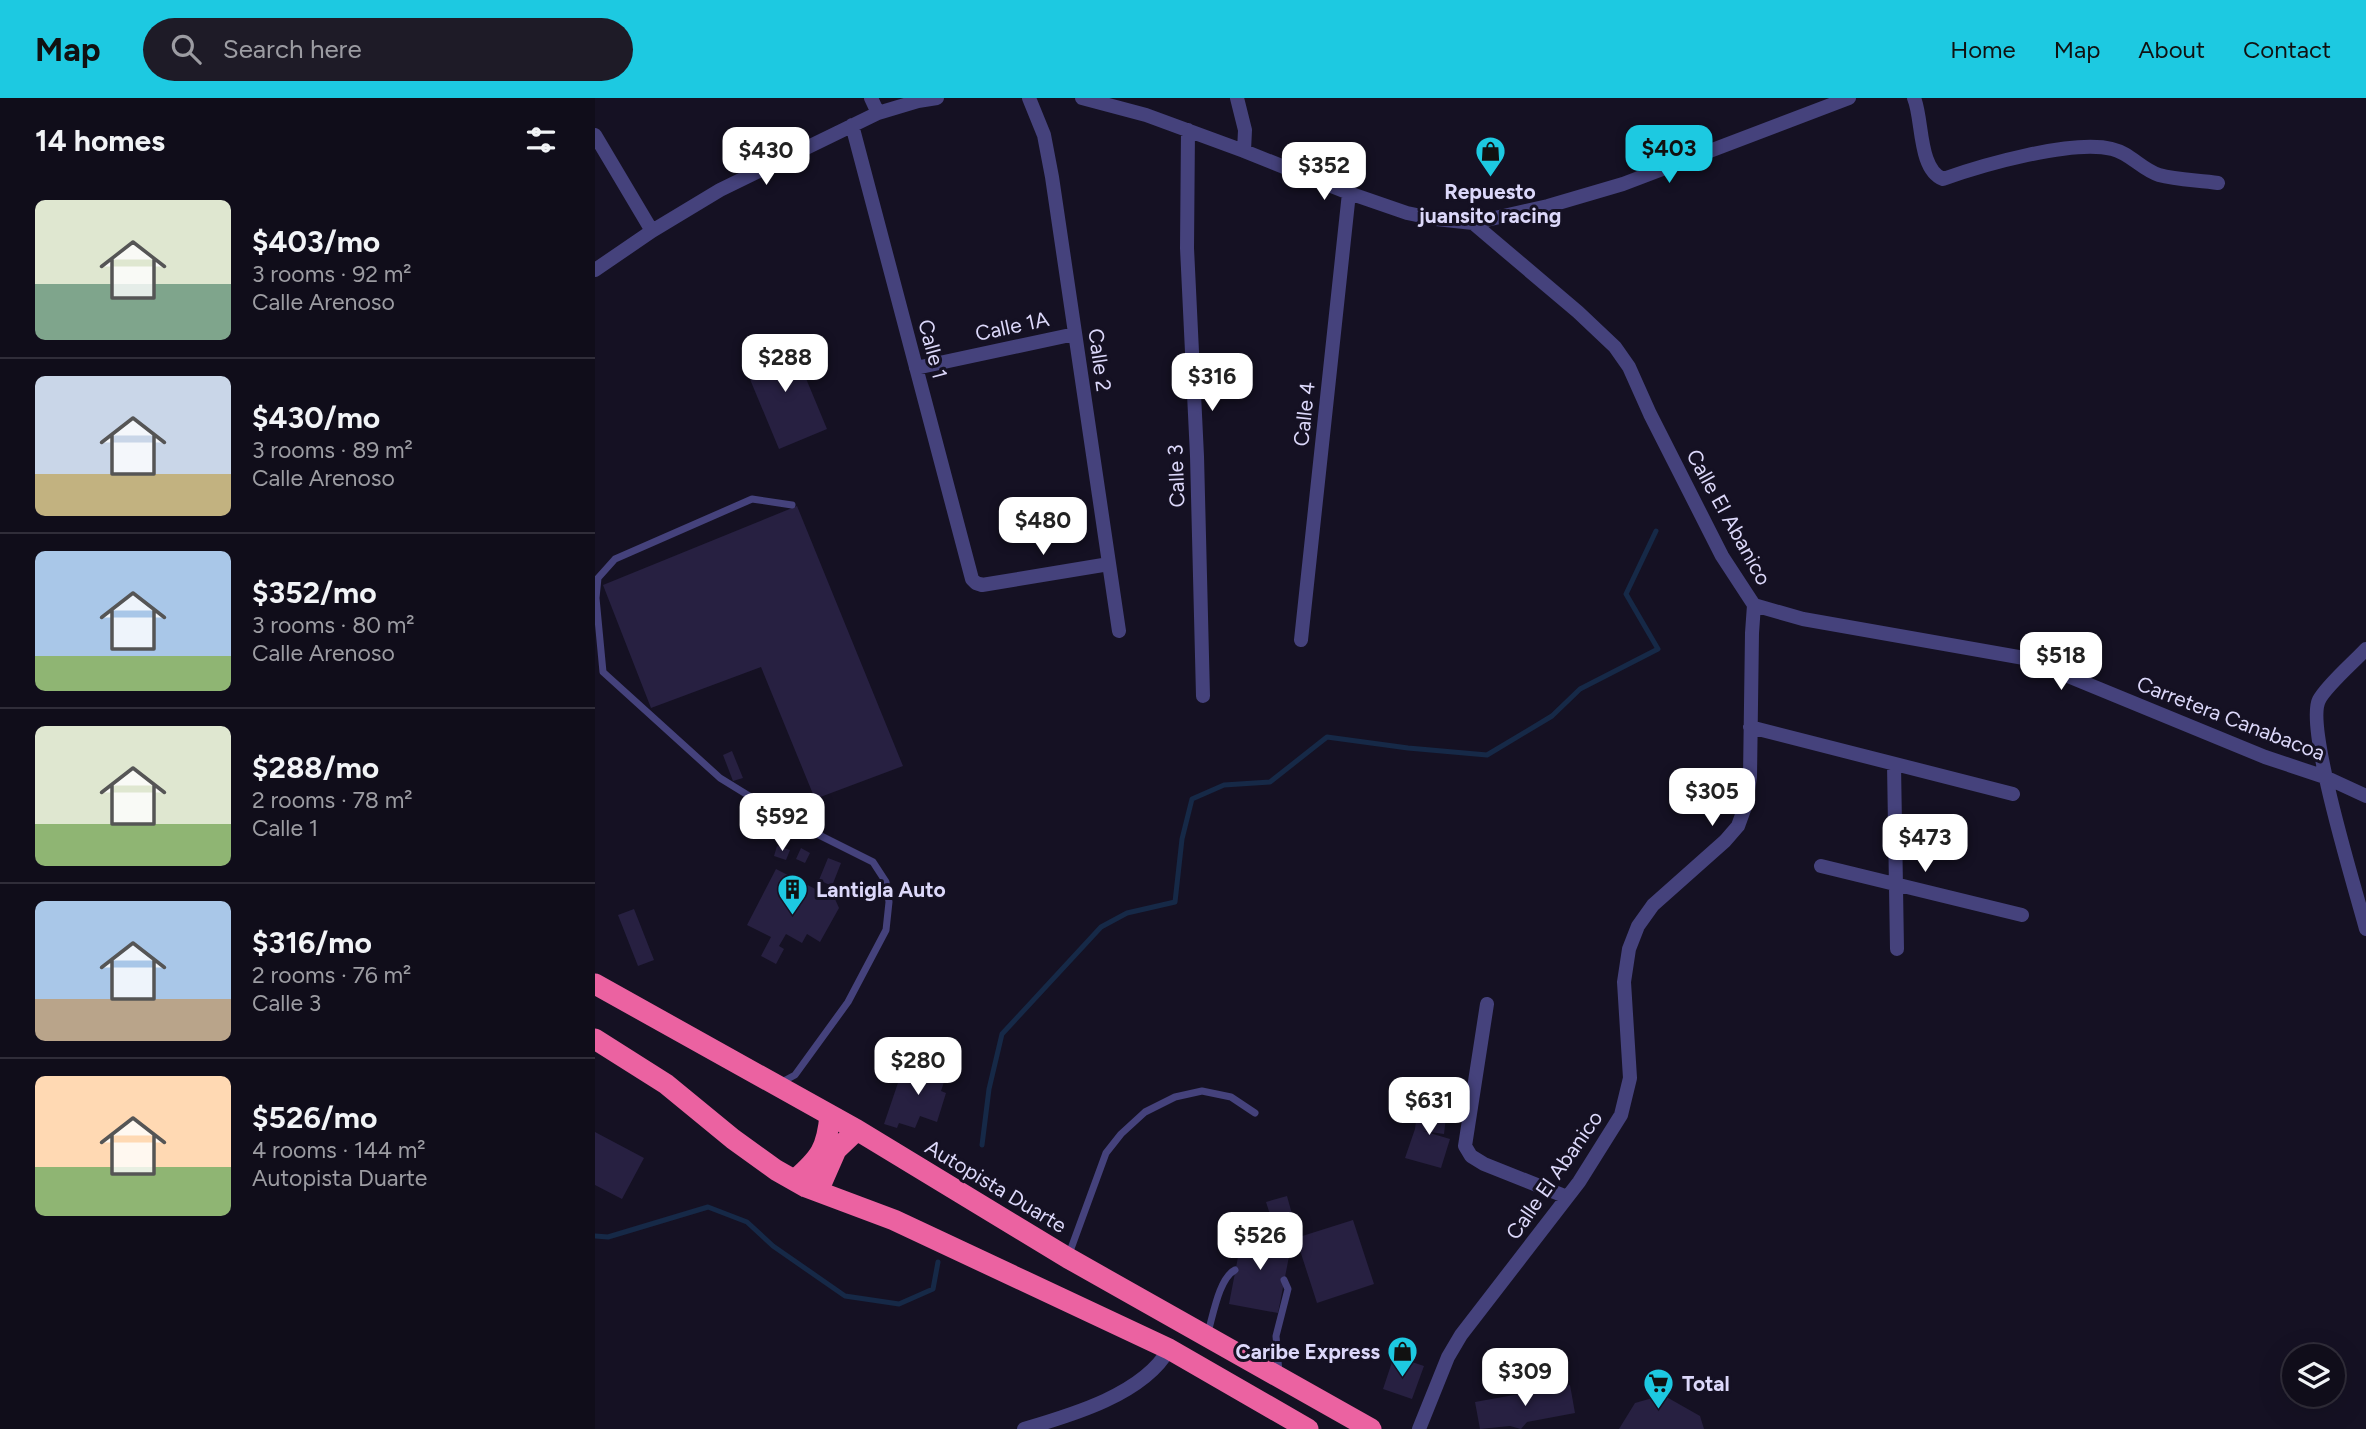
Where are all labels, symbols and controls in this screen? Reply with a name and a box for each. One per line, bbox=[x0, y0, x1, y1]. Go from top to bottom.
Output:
search box bbox=[143, 18, 633, 81]
text: Map bbox=[35, 30, 101, 69]
icon: search bbox=[167, 30, 205, 68]
text: Search here bbox=[223, 33, 362, 65]
text: Home bbox=[1950, 35, 2016, 64]
text: Map bbox=[2054, 35, 2100, 64]
text: About bbox=[2138, 35, 2205, 64]
text: Contact bbox=[2243, 35, 2331, 64]
icon: filters bbox=[522, 121, 560, 159]
text: 14 homes bbox=[35, 122, 165, 159]
pin: $403 bbox=[1628, 126, 1710, 185]
pin: $430 bbox=[725, 127, 807, 187]
shop icon: Repuesto juansito racing bbox=[1473, 134, 1507, 178]
text: $403 bbox=[1642, 134, 1697, 162]
text: $430 bbox=[739, 136, 794, 164]
pin: $352 bbox=[1283, 142, 1365, 202]
text: $352 bbox=[1298, 151, 1350, 179]
place label: Repuesto juansito racing bbox=[1417, 179, 1561, 228]
text: $403/mo bbox=[252, 223, 380, 260]
icon: home bbox=[91, 228, 175, 312]
text: 3 rooms · 92 m² bbox=[252, 260, 412, 288]
text: Calle Arenoso bbox=[252, 288, 395, 316]
street label: Calle 1A bbox=[973, 306, 1051, 346]
street label: Calle 1 bbox=[913, 317, 953, 381]
street label: Calle 2 bbox=[1083, 327, 1117, 393]
pin: $288 bbox=[744, 334, 826, 394]
text: $288 bbox=[758, 343, 812, 371]
pin: $316 bbox=[1171, 354, 1253, 413]
text: $316 bbox=[1188, 362, 1236, 390]
street label: Calle 4 bbox=[1288, 380, 1320, 448]
text: $430/mo bbox=[252, 399, 380, 436]
icon: home bbox=[91, 404, 175, 488]
text: 3 rooms · 89 m² bbox=[252, 436, 413, 464]
street label: Calle 3 bbox=[1162, 444, 1190, 508]
street label: Calle El Abanico bbox=[1681, 445, 1777, 589]
text: Calle Arenoso bbox=[252, 464, 395, 492]
pin: $480 bbox=[1002, 498, 1084, 557]
text: $480 bbox=[1015, 506, 1071, 534]
text: $352/mo bbox=[252, 574, 377, 611]
icon: home bbox=[91, 579, 175, 663]
text: 3 rooms · 80 m² bbox=[252, 611, 415, 639]
pin: $518 bbox=[2020, 632, 2102, 692]
text: Calle Arenoso bbox=[252, 639, 395, 667]
text: $518 bbox=[2036, 641, 2086, 669]
street label: Carretera Canabacoa bbox=[2133, 671, 2329, 765]
text: $288/mo bbox=[252, 749, 379, 786]
icon: home bbox=[91, 754, 175, 838]
pin: $305 bbox=[1671, 768, 1753, 828]
text: $305 bbox=[1685, 777, 1739, 805]
text: 2 rooms · 78 m² bbox=[252, 786, 413, 814]
pin: $592 bbox=[741, 794, 823, 853]
text: $592 bbox=[756, 802, 808, 830]
text: Calle 1 bbox=[252, 814, 318, 842]
pin: $473 bbox=[1884, 814, 1966, 874]
text: $473 bbox=[1899, 823, 1951, 851]
building icon: Lantigla Auto bbox=[776, 872, 810, 916]
place label: Lantigla Auto bbox=[816, 877, 946, 902]
text: $316/mo bbox=[252, 924, 372, 961]
icon: home bbox=[91, 929, 175, 1013]
text: 2 rooms · 76 m² bbox=[252, 961, 411, 989]
text: Calle 3 bbox=[252, 989, 321, 1017]
pin: $280 bbox=[877, 1038, 959, 1097]
text: $280 bbox=[890, 1046, 946, 1074]
pin: $631 bbox=[1388, 1077, 1470, 1137]
text: $631 bbox=[1405, 1086, 1453, 1114]
text: $526/mo bbox=[252, 1099, 377, 1136]
icon: home bbox=[91, 1104, 175, 1188]
street label: Calle El Abanico bbox=[1500, 1106, 1608, 1244]
street label: Autopista Duarte bbox=[921, 1134, 1071, 1238]
text: 4 rooms · 144 m² bbox=[252, 1136, 426, 1164]
text: Autopista Duarte bbox=[252, 1164, 427, 1192]
pin: $526 bbox=[1219, 1212, 1301, 1272]
text: $526 bbox=[1234, 1221, 1286, 1249]
shop icon: Caribe Express bbox=[1386, 1334, 1420, 1378]
place label: Caribe Express bbox=[1236, 1339, 1380, 1364]
map controls bbox=[2282, 1344, 2345, 1407]
button: layers bbox=[2282, 1344, 2345, 1407]
pin: $309 bbox=[1484, 1348, 1566, 1408]
text: $309 bbox=[1498, 1357, 1552, 1385]
supermarket icon: Total bbox=[1642, 1366, 1676, 1410]
place label: Total bbox=[1682, 1371, 1730, 1396]

